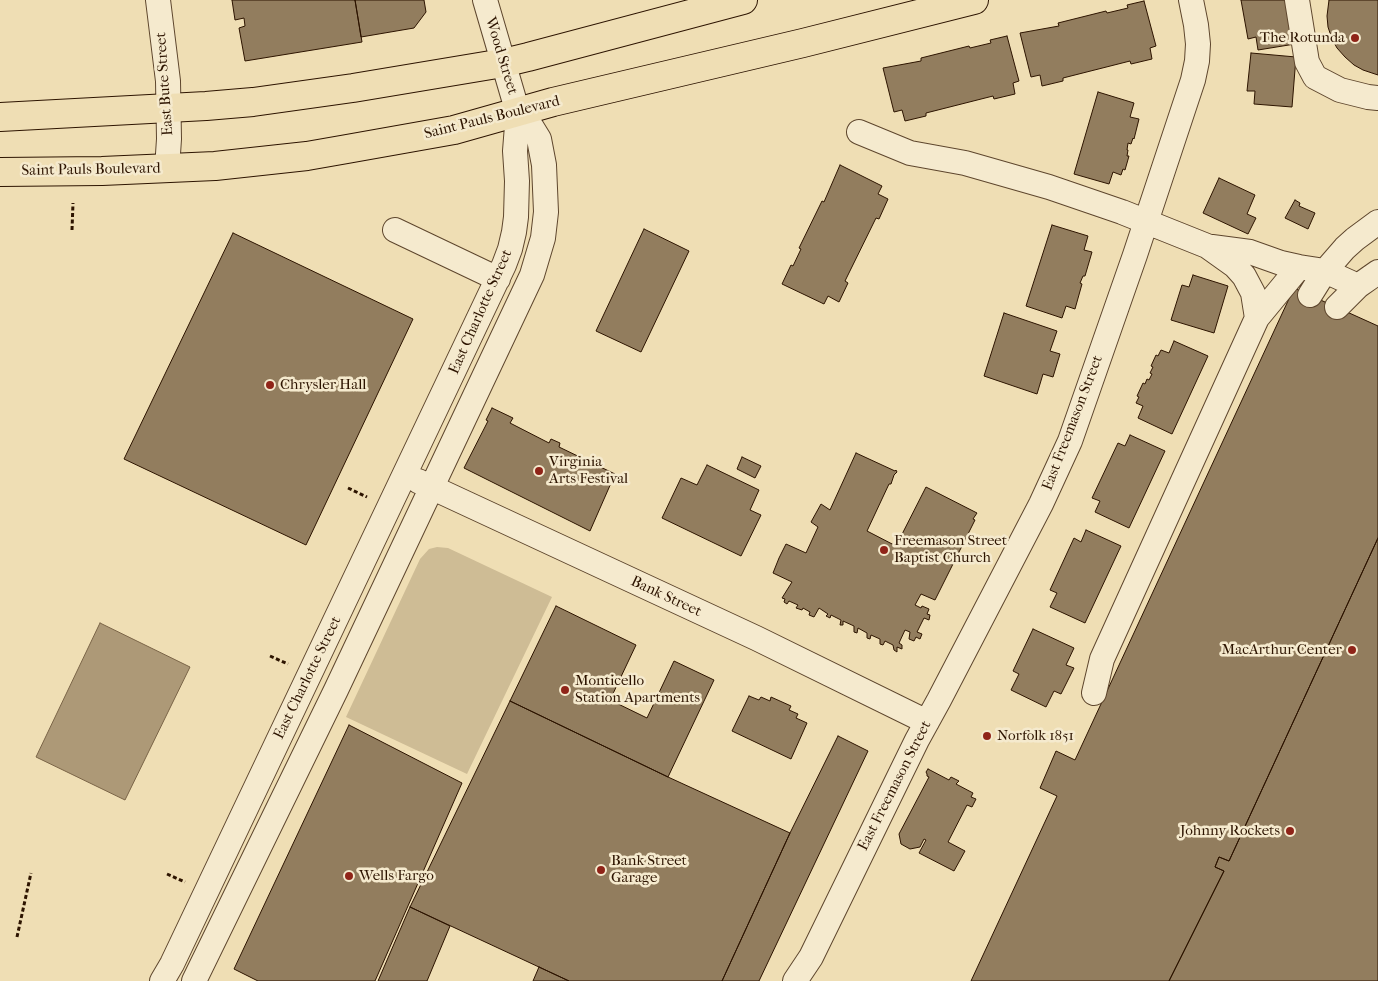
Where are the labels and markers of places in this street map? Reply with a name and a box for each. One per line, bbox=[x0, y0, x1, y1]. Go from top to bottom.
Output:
place label: The Rotunda bbox=[1260, 29, 1345, 47]
marker: The Rotunda bbox=[1349, 32, 1361, 44]
place label: Chrysler Hall bbox=[280, 376, 366, 394]
marker: Chrysler Hall bbox=[264, 379, 276, 391]
place label: Virginia Arts Festival bbox=[549, 453, 628, 488]
marker: Virginia Arts Festival bbox=[533, 465, 545, 477]
place label: Freemason Street Baptist Church bbox=[894, 532, 1007, 567]
marker: Freemason Street Baptist Church bbox=[878, 544, 890, 556]
place label: MacArthur Center bbox=[1222, 641, 1342, 659]
marker: MacArthur Center bbox=[1346, 644, 1358, 656]
place label: Monticello Station Apartments bbox=[575, 672, 700, 707]
marker: Monticello Station Apartments bbox=[559, 684, 571, 696]
place label: Norfolk 1851 bbox=[997, 727, 1074, 745]
marker: Norfolk 1851 bbox=[981, 730, 993, 742]
place label: Johnny Rockets bbox=[1180, 822, 1280, 840]
marker: Johnny Rockets bbox=[1284, 825, 1296, 837]
place label: Bank Street Garage bbox=[611, 852, 687, 887]
marker: Bank Street Garage bbox=[595, 864, 607, 876]
place label: Wells Fargo bbox=[359, 867, 434, 885]
marker: Wells Fargo bbox=[343, 870, 355, 882]

